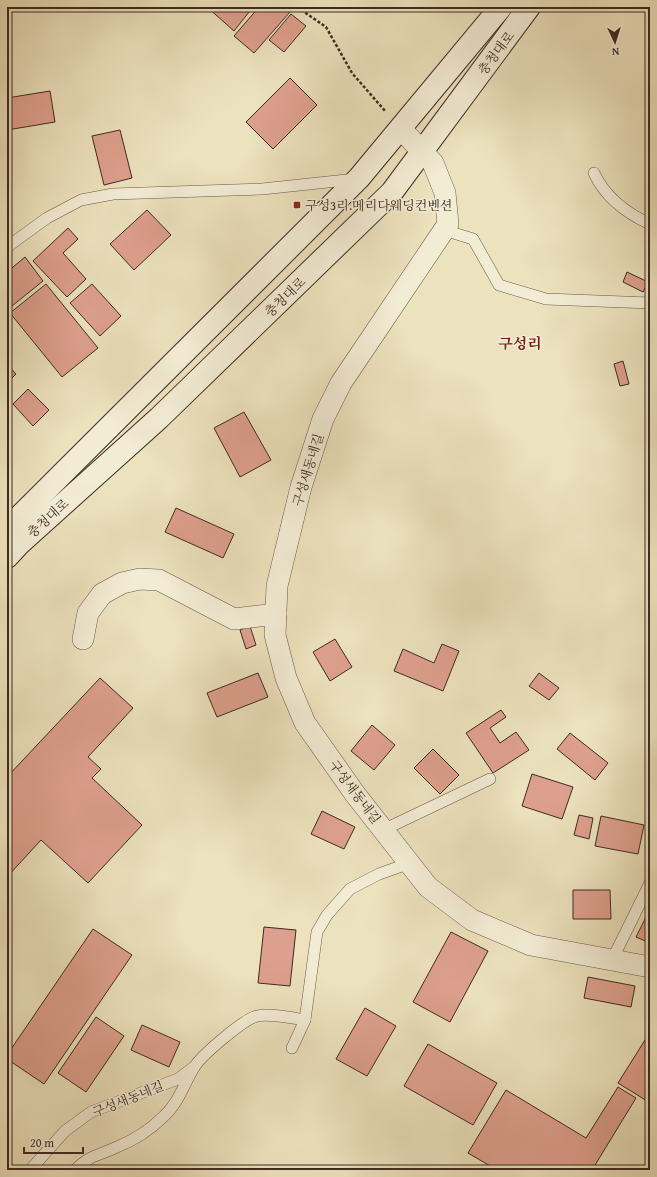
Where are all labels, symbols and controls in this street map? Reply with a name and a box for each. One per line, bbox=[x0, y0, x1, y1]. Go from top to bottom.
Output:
north arrow bbox=[595, 22, 635, 62]
street label: 충청대로 bbox=[473, 27, 519, 79]
text: N bbox=[611, 44, 620, 60]
place label: 구성3리.메리다웨딩컨벤션 bbox=[305, 196, 453, 215]
marker: 구성3리.메리다웨딩컨벤션 bbox=[292, 200, 302, 210]
street label: 충청대로 bbox=[260, 272, 310, 321]
district label: 구성리 bbox=[498, 333, 542, 354]
street label: 구성새동네길 bbox=[288, 431, 328, 509]
street label: 충청대로 bbox=[23, 494, 73, 542]
street label: 구성새동네길 bbox=[325, 756, 385, 828]
street label: 구성새동네길 bbox=[90, 1076, 166, 1122]
scale bar bbox=[24, 1129, 83, 1155]
text: 20 m bbox=[30, 1134, 54, 1151]

